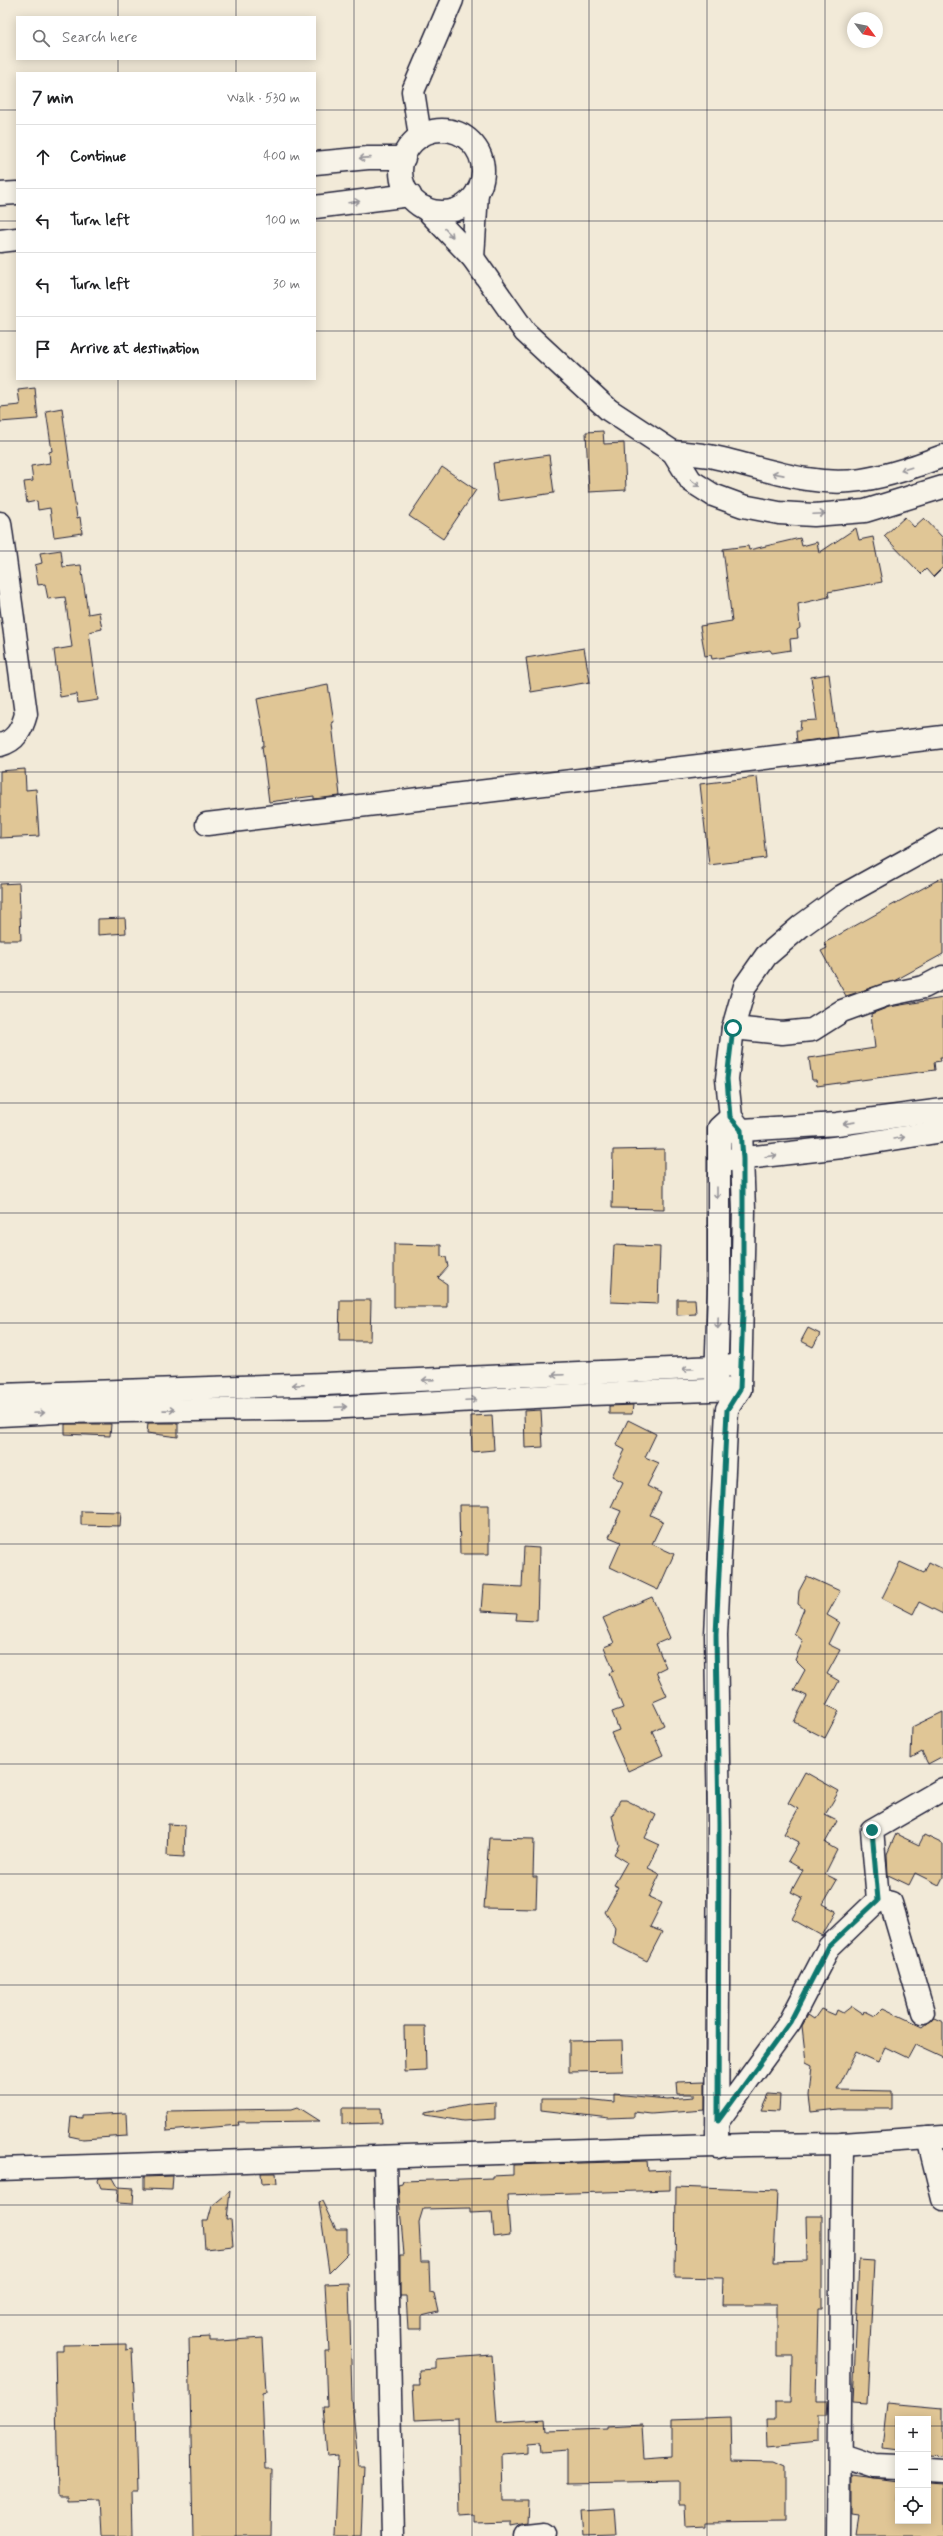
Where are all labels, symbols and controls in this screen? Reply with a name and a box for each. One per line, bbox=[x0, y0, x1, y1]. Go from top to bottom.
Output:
north arrow bbox=[847, 12, 883, 48]
search box bbox=[16, 16, 316, 60]
icon: search bbox=[30, 27, 52, 49]
text: Search here bbox=[62, 28, 138, 48]
text: 7 min bbox=[32, 87, 74, 109]
text: Walk · 530 m bbox=[227, 90, 300, 107]
icon: ahead bbox=[32, 146, 54, 168]
text: Continue bbox=[70, 147, 126, 167]
text: 400 m bbox=[263, 148, 300, 165]
one-way arrow bbox=[359, 155, 372, 162]
one-way arrow bbox=[347, 198, 360, 206]
icon: left bbox=[32, 210, 54, 232]
text: Turn left bbox=[70, 211, 130, 231]
text: 100 m bbox=[265, 212, 300, 229]
one-way arrow bbox=[444, 227, 453, 237]
icon: left bbox=[32, 274, 54, 296]
text: Turn left bbox=[70, 275, 130, 295]
text: 30 m bbox=[273, 276, 300, 293]
icon: arrive bbox=[32, 338, 54, 360]
text: Arrive at destination bbox=[70, 339, 199, 359]
one-way arrow bbox=[900, 466, 913, 473]
one-way arrow bbox=[772, 469, 785, 477]
one-way arrow bbox=[689, 479, 700, 487]
one-way arrow bbox=[812, 511, 825, 518]
route start bbox=[724, 1019, 742, 1037]
one-way arrow bbox=[843, 1119, 856, 1127]
one-way arrow bbox=[892, 1133, 905, 1141]
one-way arrow bbox=[764, 1152, 777, 1159]
one-way arrow bbox=[713, 1186, 721, 1199]
one-way arrow bbox=[714, 1316, 721, 1329]
one-way arrow bbox=[681, 1366, 694, 1373]
one-way arrow bbox=[552, 1371, 565, 1379]
one-way arrow bbox=[422, 1377, 435, 1384]
one-way arrow bbox=[292, 1382, 305, 1389]
one-way arrow bbox=[464, 1397, 477, 1404]
one-way arrow bbox=[334, 1403, 347, 1411]
one-way arrow bbox=[162, 1406, 175, 1414]
one-way arrow bbox=[32, 1409, 45, 1417]
route end bbox=[863, 1821, 881, 1839]
map controls bbox=[895, 2416, 931, 2524]
button: + bbox=[895, 2416, 931, 2452]
button: − bbox=[895, 2452, 931, 2488]
button: locate bbox=[895, 2488, 931, 2524]

